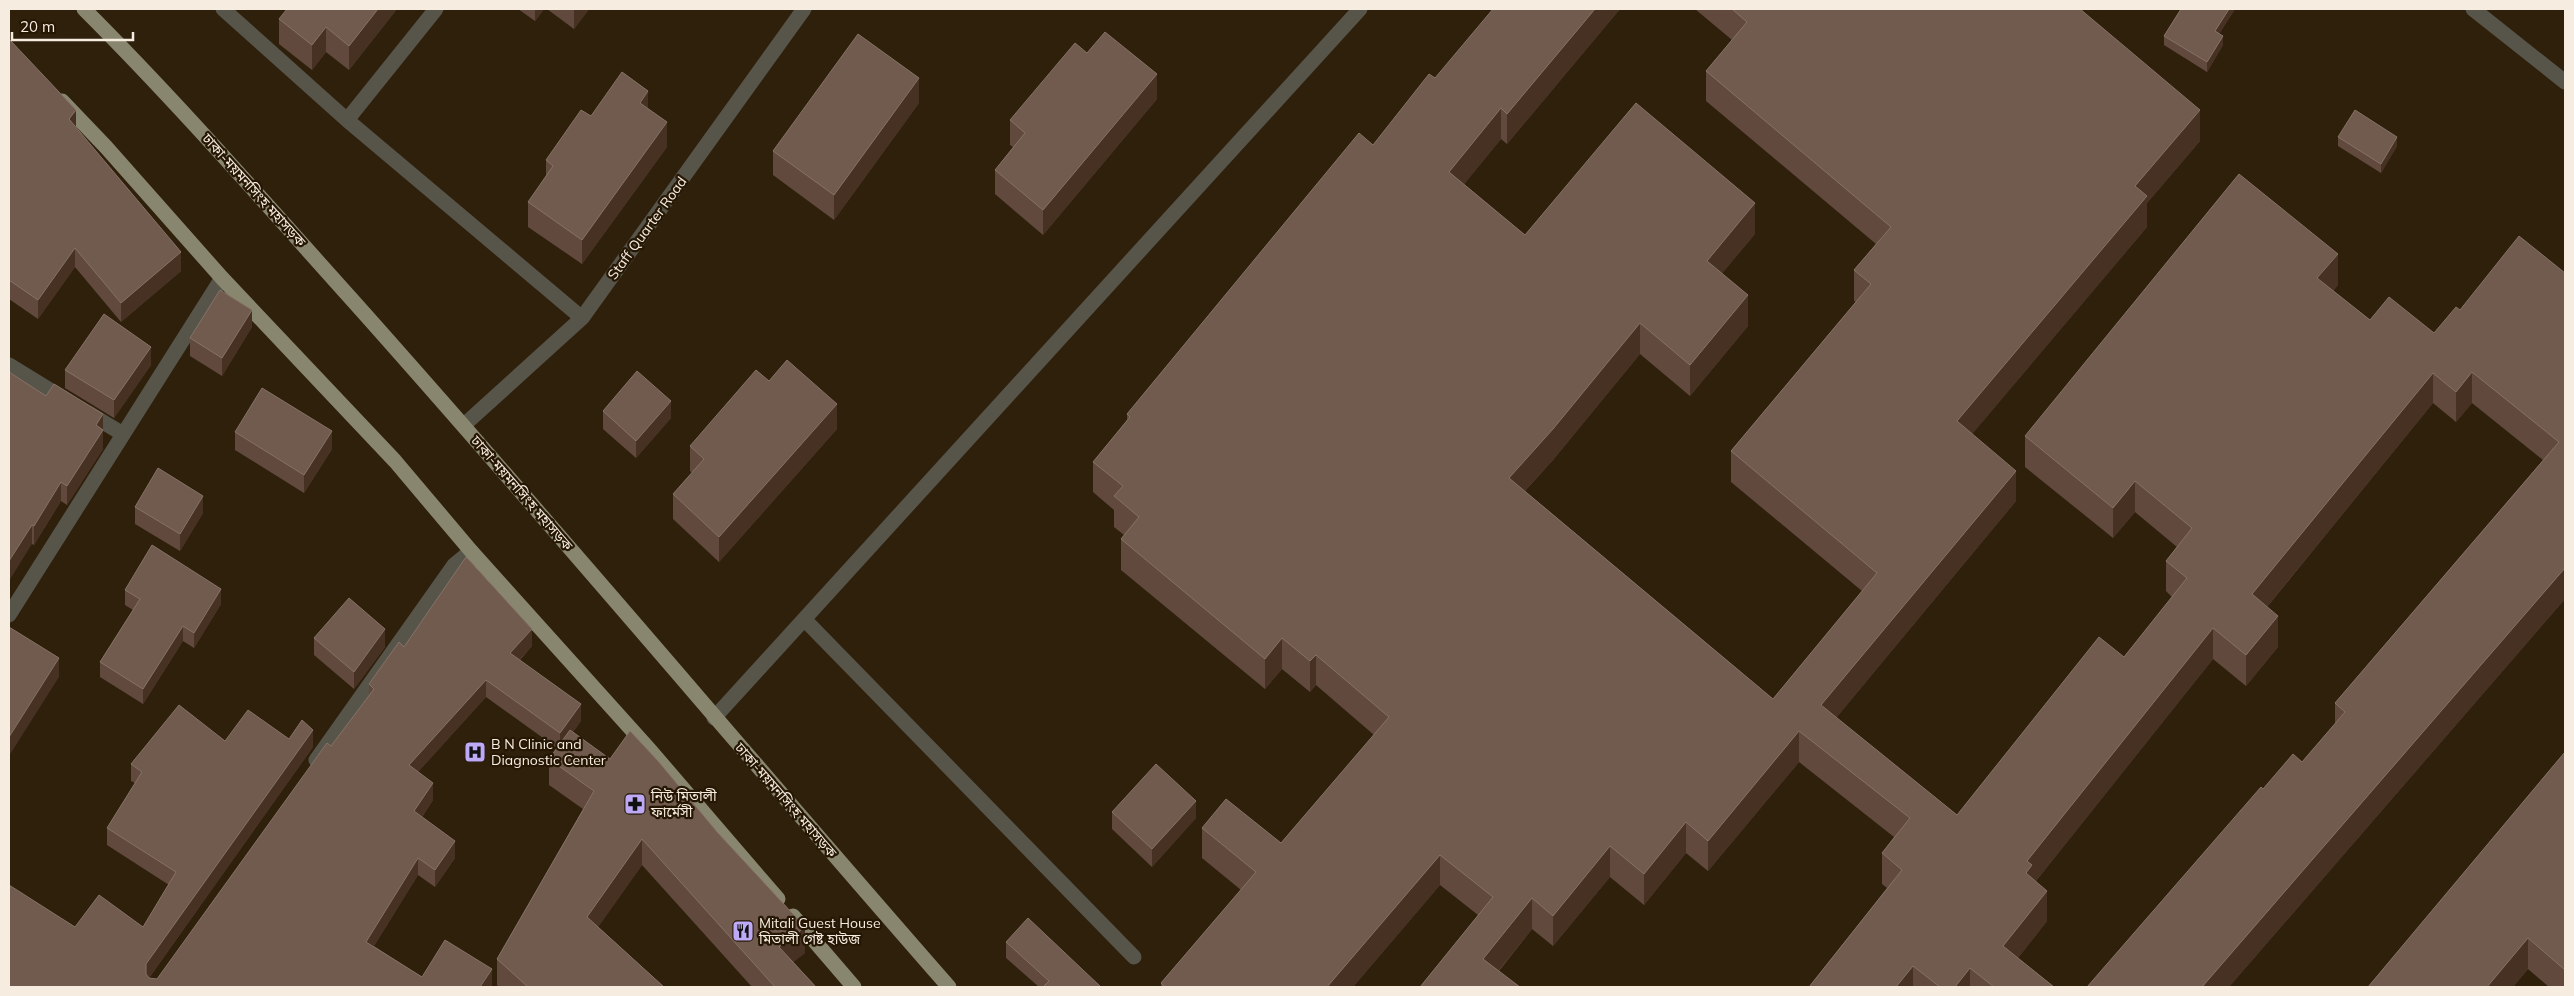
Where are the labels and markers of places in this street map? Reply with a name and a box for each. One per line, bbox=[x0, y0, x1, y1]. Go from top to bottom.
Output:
place label: B N Clinic and Diagnostic Center bbox=[491, 735, 607, 769]
hospital icon: B N Clinic and Diagnostic Center bbox=[463, 740, 487, 764]
place label: নিউ মিতালী ফার্মেসী bbox=[650, 787, 717, 821]
pharmacy icon: নিউ মিতালী ফার্মেসী bbox=[623, 792, 647, 816]
place label: Mitali Guest House মিতালী গেষ্ট হাউজ bbox=[758, 914, 881, 948]
restaurant icon: Mitali Guest House মিতালী গেষ্ট হাউজ bbox=[731, 919, 755, 943]

